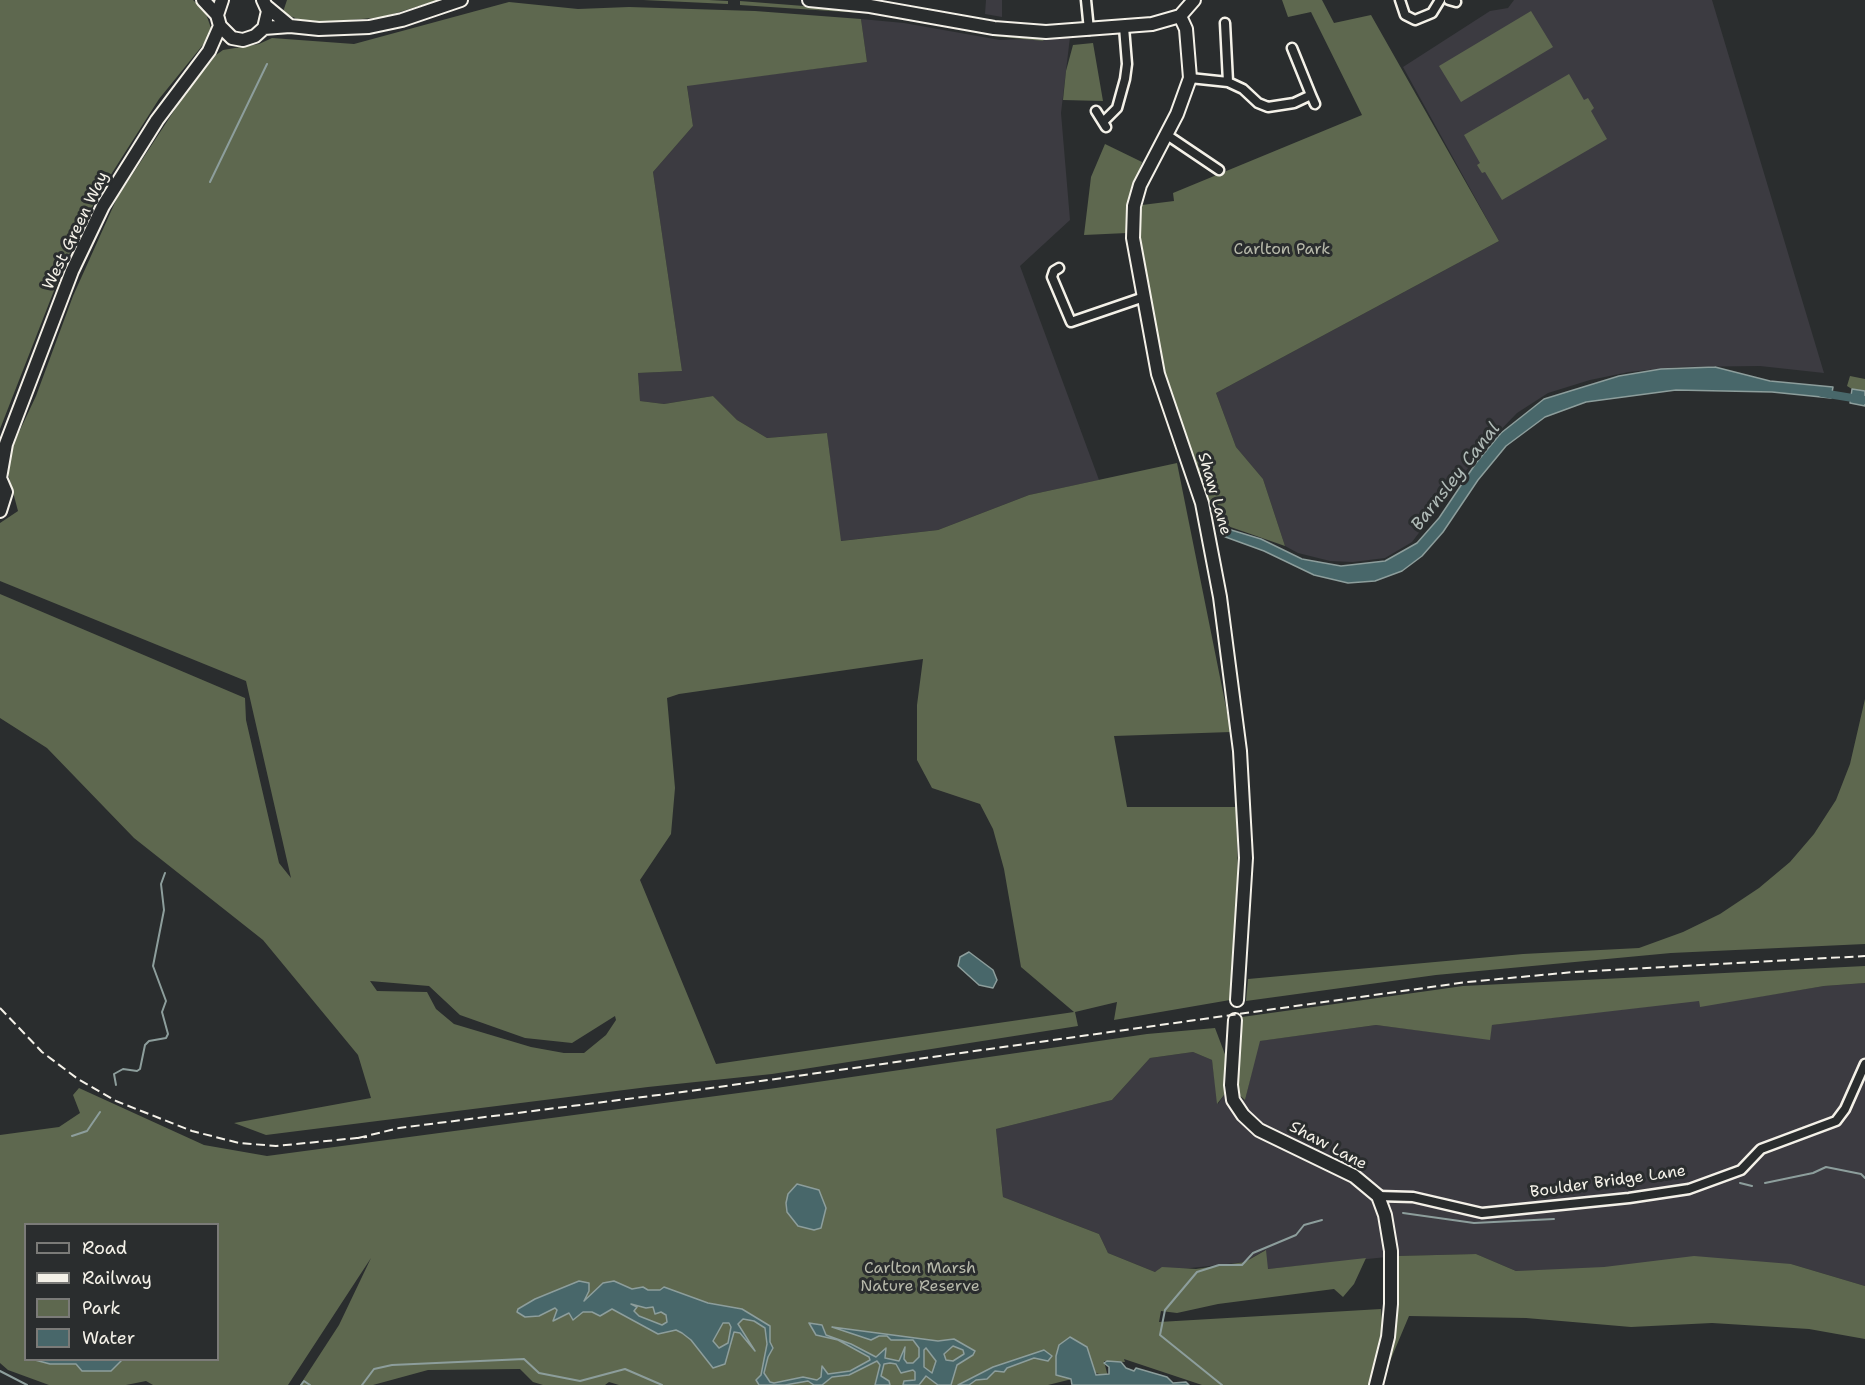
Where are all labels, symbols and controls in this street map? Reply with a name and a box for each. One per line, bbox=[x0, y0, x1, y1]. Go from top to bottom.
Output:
street label: West Green Way bbox=[39, 169, 113, 293]
park label: Carlton Park bbox=[1234, 240, 1330, 260]
water label: Barnsley Canal bbox=[1407, 419, 1505, 535]
street label: Shaw Lane bbox=[1193, 451, 1235, 537]
street label: Shaw Lane bbox=[1286, 1118, 1370, 1174]
street label: Boulder Bridge Lane bbox=[1529, 1162, 1687, 1202]
legend bbox=[24, 1223, 219, 1361]
text: Road bbox=[82, 1236, 127, 1260]
park label: Carlton Marsh Nature Reserve bbox=[860, 1259, 980, 1297]
text: Railway bbox=[82, 1266, 152, 1290]
text: Park bbox=[82, 1296, 121, 1320]
text: Water bbox=[82, 1326, 135, 1350]

